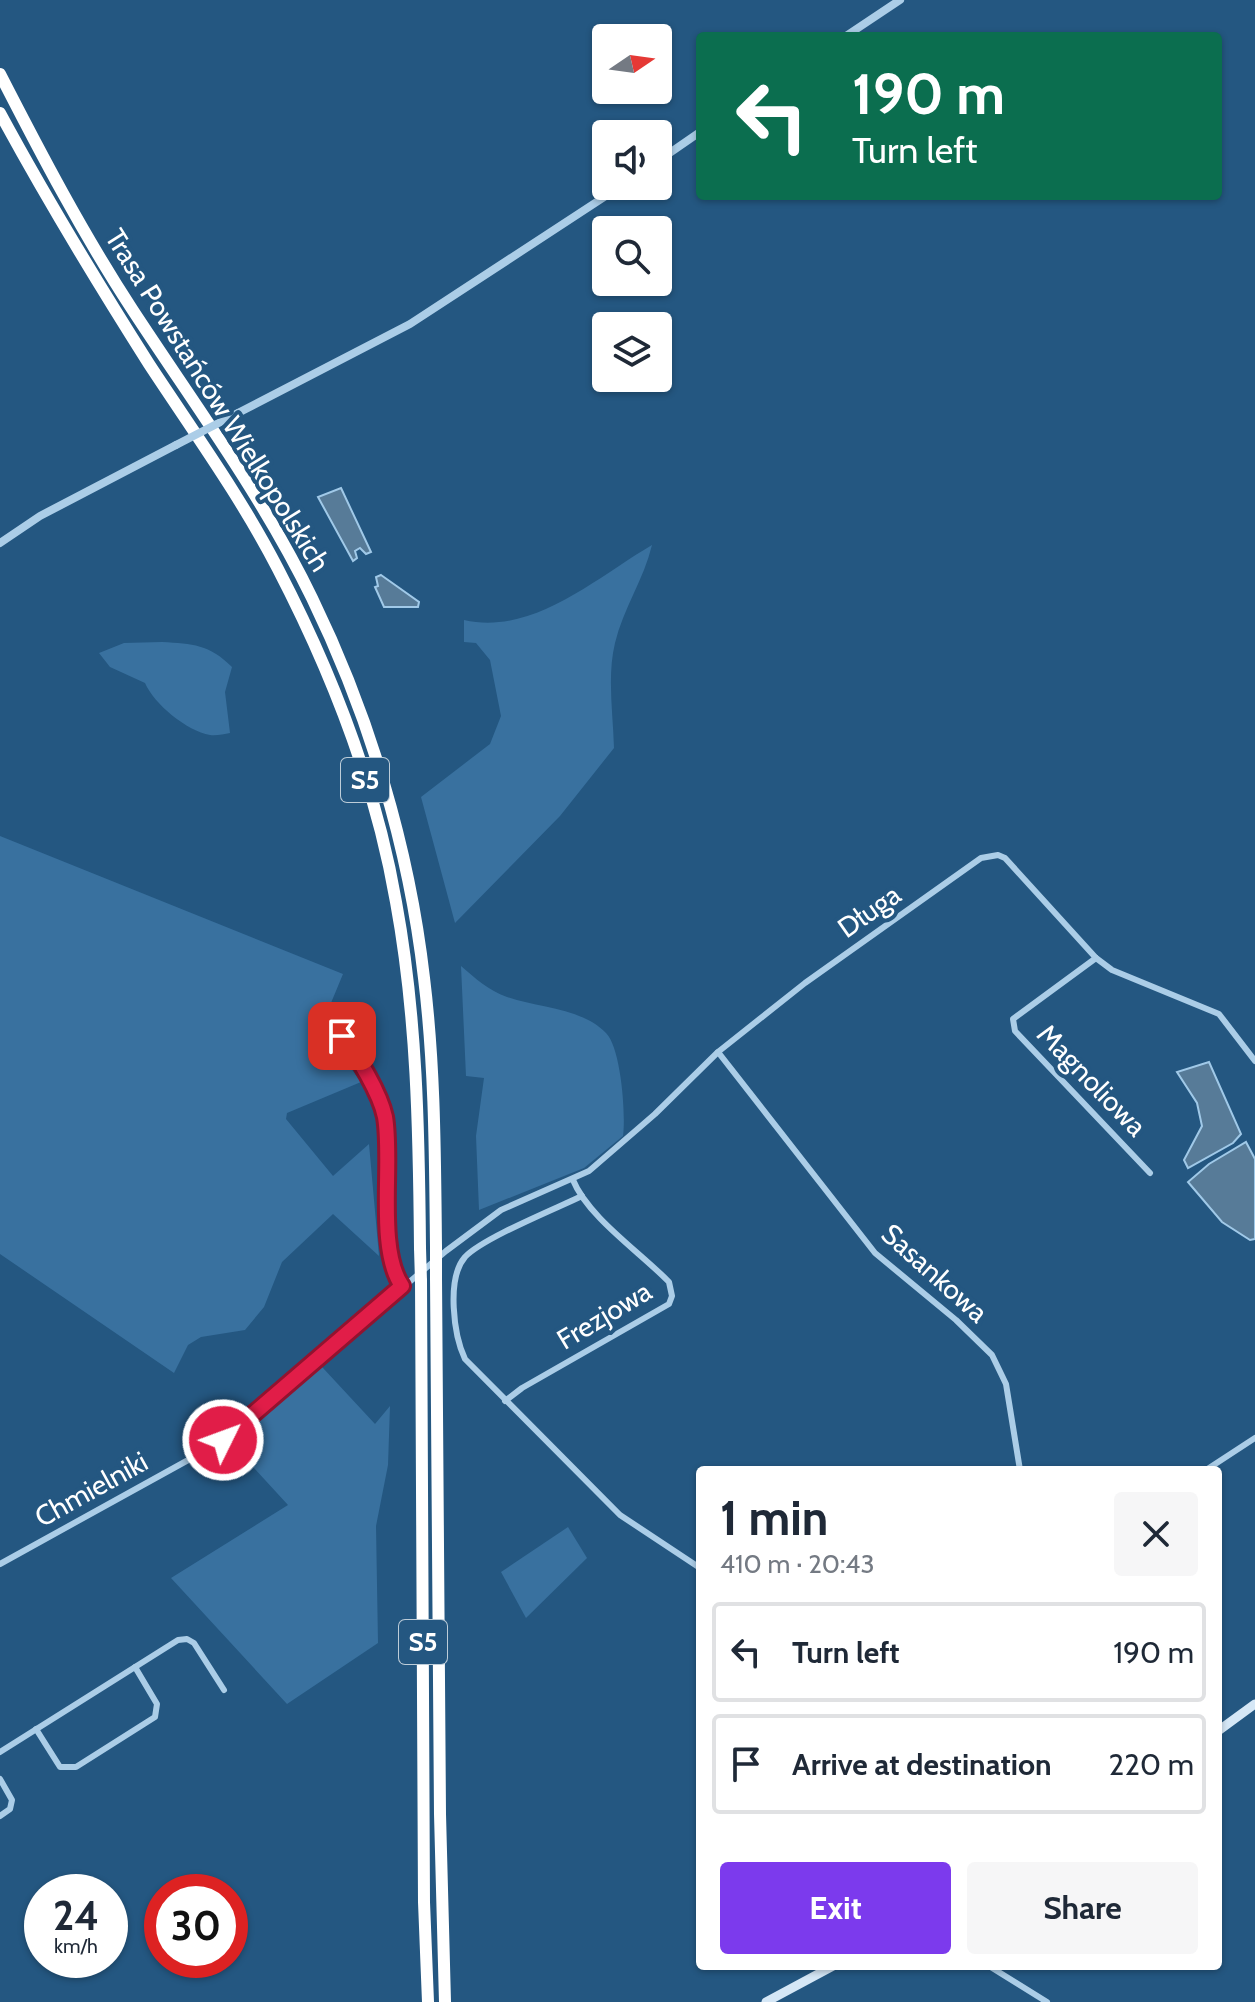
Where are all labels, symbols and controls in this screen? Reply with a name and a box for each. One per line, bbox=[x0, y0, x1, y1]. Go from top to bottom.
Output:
north arrow bbox=[592, 24, 672, 104]
map controls bbox=[592, 24, 672, 392]
text: 190 m bbox=[852, 60, 1005, 128]
icon: left bbox=[720, 64, 824, 168]
button: sound bbox=[592, 120, 672, 200]
text: Turn left bbox=[852, 128, 977, 172]
button: search bbox=[592, 216, 672, 296]
street label: Trasa Powstańców Wielkopolskich bbox=[98, 222, 338, 578]
button: layers bbox=[592, 312, 672, 392]
road number: S5 bbox=[341, 758, 389, 802]
street label: Długa bbox=[831, 877, 907, 945]
pin bbox=[308, 1002, 376, 1070]
icon: arrive bbox=[320, 1014, 364, 1058]
street label: Magnoliowa bbox=[1030, 1017, 1154, 1143]
street label: Sasankowa bbox=[875, 1216, 996, 1330]
street label: Frezjowa bbox=[551, 1273, 658, 1356]
position arrow bbox=[181, 1398, 265, 1482]
street label: Chmielniki bbox=[29, 1444, 153, 1534]
text: 1 min bbox=[720, 1489, 828, 1547]
button: close bbox=[1114, 1492, 1198, 1576]
text: 410 m · 20:43 bbox=[720, 1548, 874, 1580]
road number: S5 bbox=[399, 1620, 447, 1664]
icon: left bbox=[724, 1630, 768, 1674]
text: Turn left bbox=[792, 1634, 900, 1671]
text: 190 m bbox=[1113, 1634, 1194, 1671]
icon: arrive bbox=[724, 1742, 768, 1786]
text: Arrive at destination bbox=[792, 1746, 1052, 1783]
text: 220 m bbox=[1109, 1746, 1194, 1783]
button: Exit bbox=[720, 1862, 951, 1954]
button: Share bbox=[967, 1862, 1198, 1954]
speed limit sign: 30 bbox=[144, 1874, 248, 1978]
text: 24 bbox=[53, 1891, 99, 1940]
text: km/h bbox=[54, 1934, 98, 1958]

